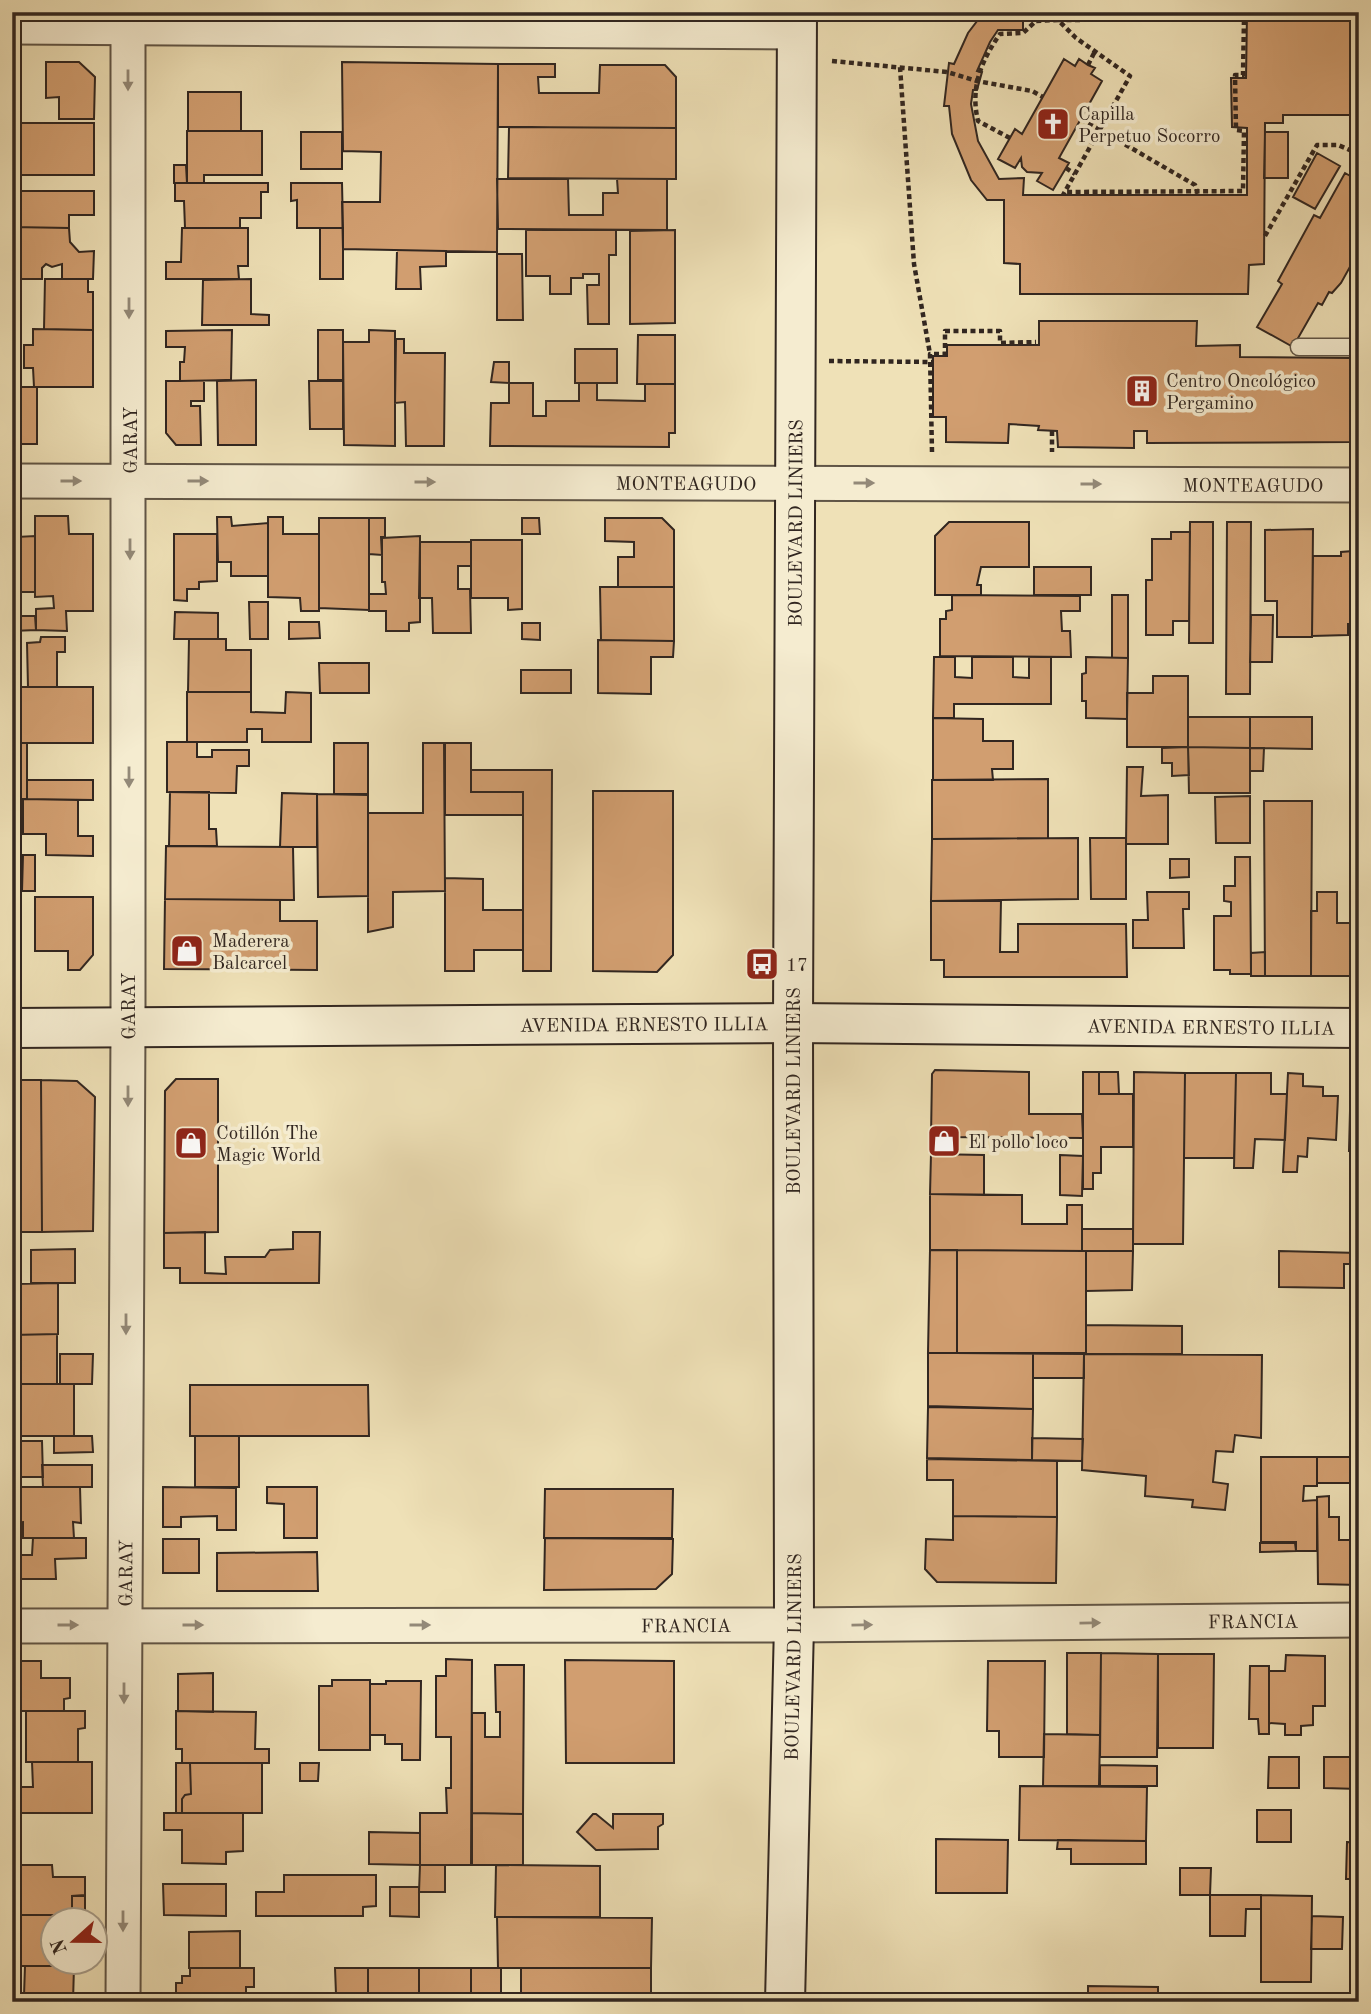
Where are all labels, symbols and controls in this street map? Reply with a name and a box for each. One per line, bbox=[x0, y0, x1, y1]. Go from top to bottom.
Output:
one-way arrow bbox=[123, 70, 134, 92]
church icon: Capilla Perpetuo Socorro bbox=[1034, 105, 1072, 143]
place label: Capilla Perpetuo Socorro bbox=[1078, 106, 1221, 147]
one-way arrow bbox=[123, 297, 135, 319]
building icon: Centro Oncológico Pergamino bbox=[1123, 372, 1161, 410]
place label: Centro Oncológico Pergamino bbox=[1166, 373, 1316, 414]
street label: GARAY bbox=[123, 406, 142, 474]
street label: BOULEVARD LINIERS bbox=[788, 419, 807, 627]
one-way arrow bbox=[60, 475, 82, 487]
one-way arrow bbox=[187, 475, 209, 487]
one-way arrow bbox=[415, 476, 437, 488]
street label: MONTEAGUDO bbox=[616, 476, 756, 495]
one-way arrow bbox=[853, 477, 875, 489]
street label: MONTEAGUDO bbox=[1183, 477, 1323, 497]
one-way arrow bbox=[1080, 478, 1102, 490]
one-way arrow bbox=[124, 539, 136, 561]
one-way arrow bbox=[123, 766, 135, 788]
shop icon: Maderera Balcarcel bbox=[168, 932, 206, 970]
place label: Maderera Balcarcel bbox=[212, 933, 290, 974]
bus stop icon: 17 bbox=[743, 945, 781, 983]
place label: 17 bbox=[786, 957, 808, 976]
street label: GARAY bbox=[121, 972, 140, 1040]
street label: BOULEVARD LINIERS bbox=[786, 987, 805, 1195]
street label: AVENIDA ERNESTO ILLIA bbox=[520, 1016, 769, 1037]
street label: AVENIDA ERNESTO ILLIA bbox=[1087, 1019, 1336, 1040]
one-way arrow bbox=[122, 1086, 134, 1108]
shop icon: El pollo loco bbox=[925, 1122, 963, 1160]
shop icon: Cotillón The Magic World bbox=[172, 1124, 210, 1162]
place label: Cotillón The Magic World bbox=[216, 1125, 321, 1166]
place label: El pollo loco bbox=[968, 1134, 1068, 1153]
one-way arrow bbox=[120, 1313, 132, 1335]
street label: GARAY bbox=[118, 1539, 137, 1607]
street label: BOULEVARD LINIERS bbox=[784, 1553, 806, 1761]
street label: FRANCIA bbox=[1208, 1614, 1299, 1633]
one-way arrow bbox=[1079, 1617, 1101, 1629]
street label: FRANCIA bbox=[641, 1618, 732, 1637]
one-way arrow bbox=[182, 1619, 204, 1631]
one-way arrow bbox=[409, 1619, 431, 1631]
one-way arrow bbox=[852, 1619, 874, 1631]
one-way arrow bbox=[58, 1620, 80, 1631]
one-way arrow bbox=[118, 1682, 130, 1704]
north arrow bbox=[38, 1906, 108, 1976]
one-way arrow bbox=[117, 1910, 129, 1932]
text: N bbox=[49, 1936, 72, 1956]

